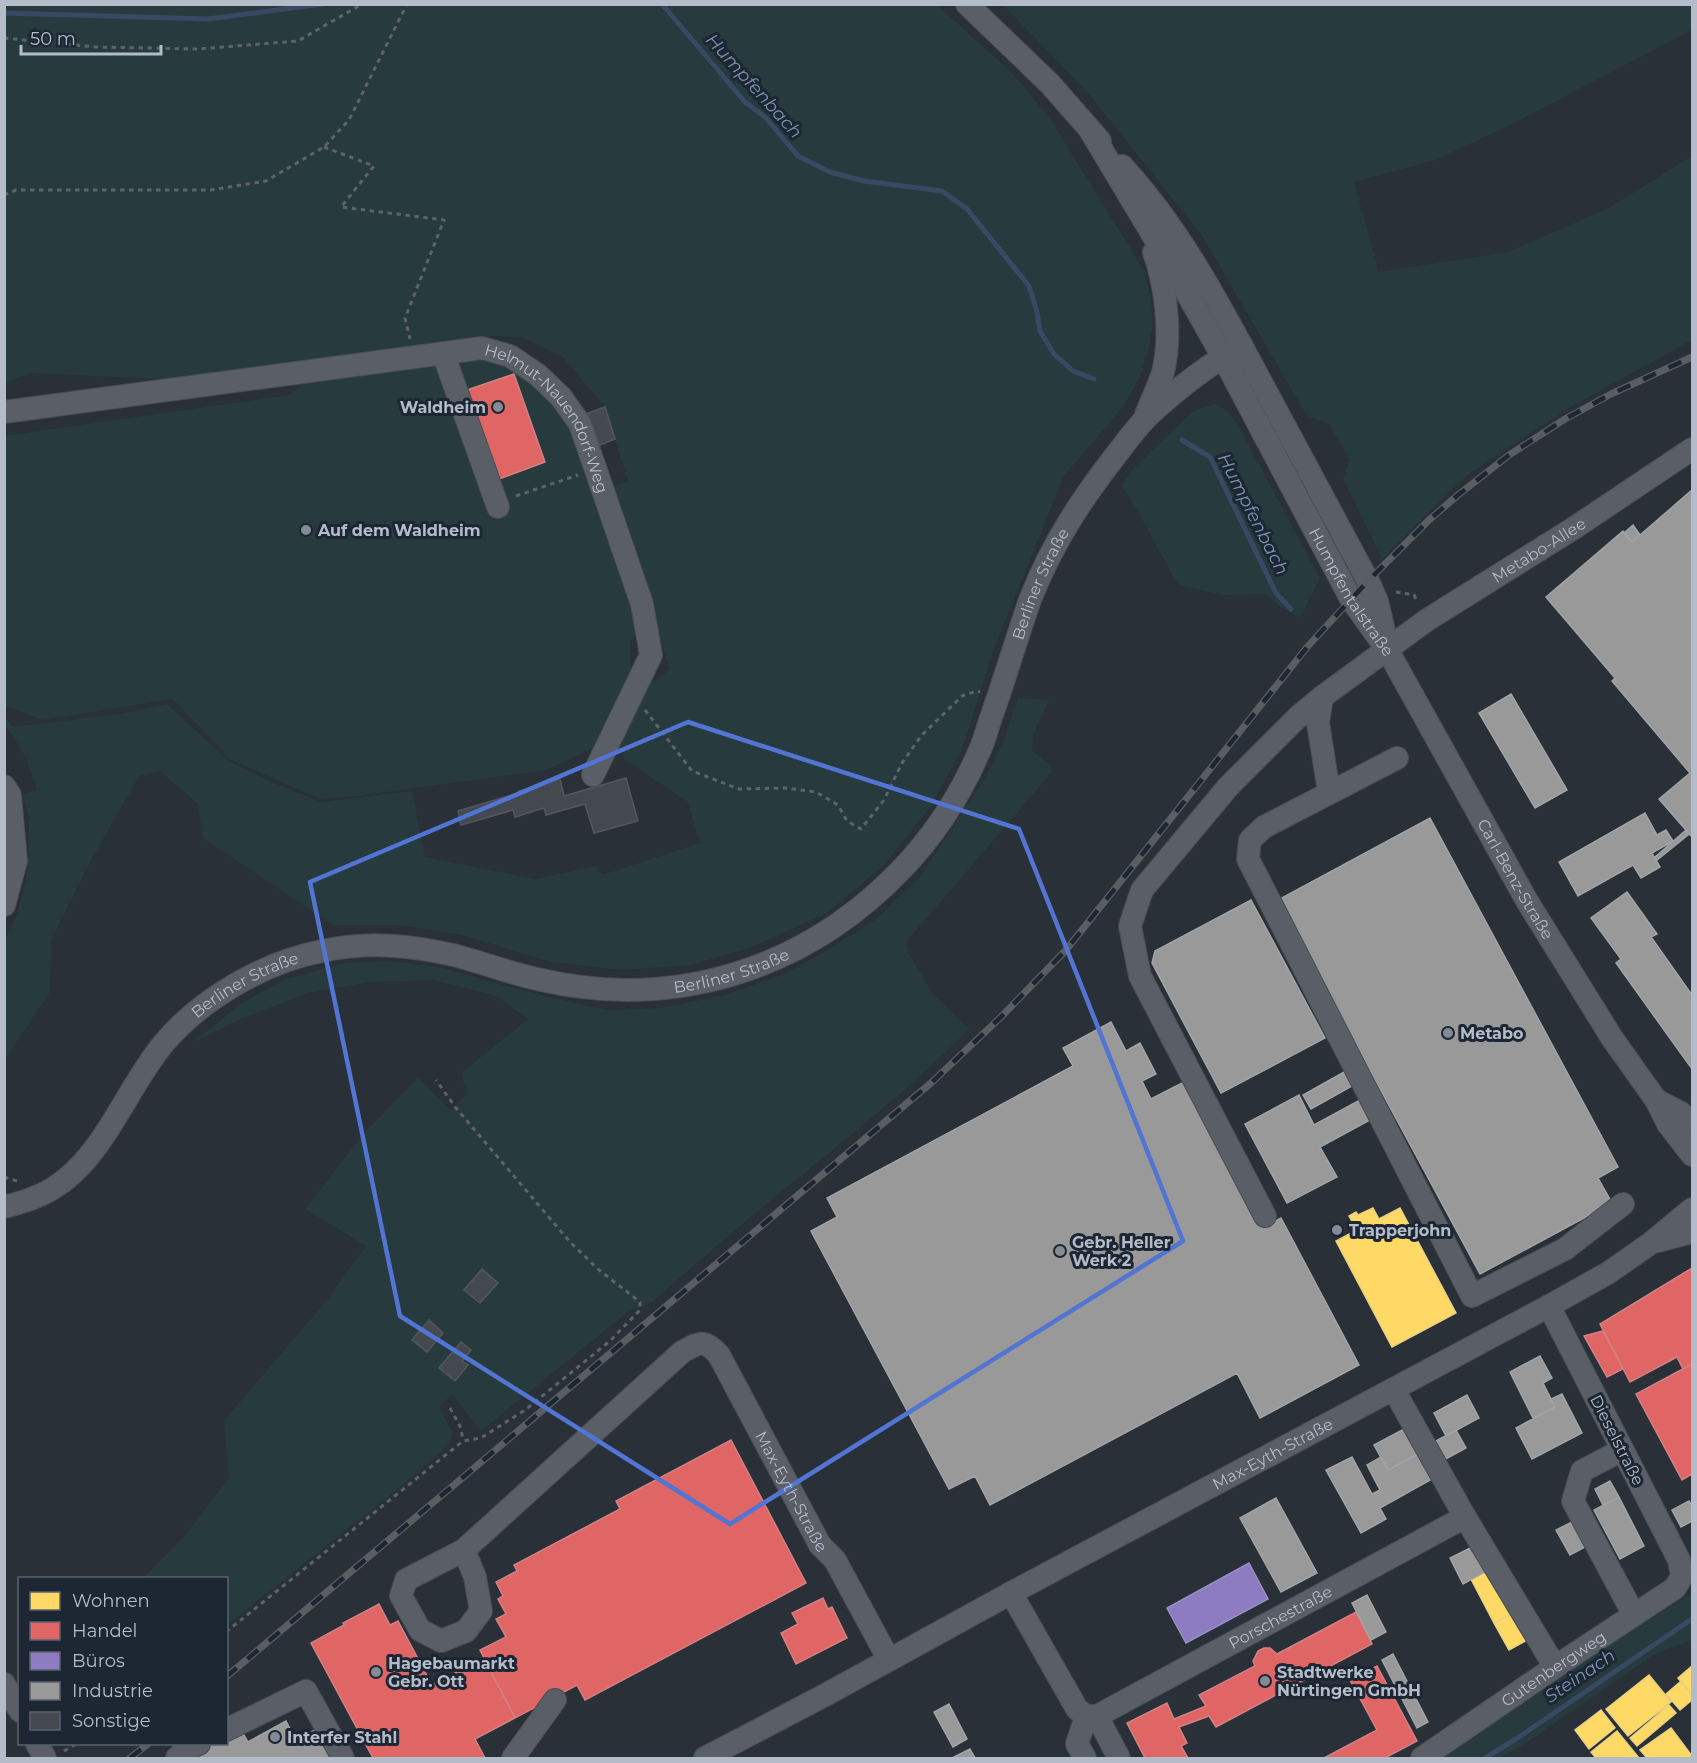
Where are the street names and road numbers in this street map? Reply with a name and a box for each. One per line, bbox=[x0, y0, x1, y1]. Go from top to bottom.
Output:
street label: Helmut-Nauendorf-Weg bbox=[483, 340, 613, 496]
street label: Metabo-Allee bbox=[1488, 513, 1589, 586]
street label: Humpfentalstraße bbox=[1305, 524, 1398, 660]
street label: Berliner Straße bbox=[1008, 525, 1073, 642]
street label: Carl-Benz-Straße bbox=[1474, 815, 1558, 943]
street label: Berliner Straße bbox=[672, 944, 792, 996]
street label: Berliner Straße bbox=[187, 948, 301, 1021]
street label: Dieselstraße bbox=[1586, 1392, 1648, 1488]
street label: Max-Eyth-Straße bbox=[1209, 1414, 1336, 1493]
street label: Max-Eyth-Straße bbox=[752, 1428, 831, 1556]
street label: Porschestraße bbox=[1225, 1581, 1335, 1653]
street label: Gutenbergweg bbox=[1498, 1627, 1609, 1711]

